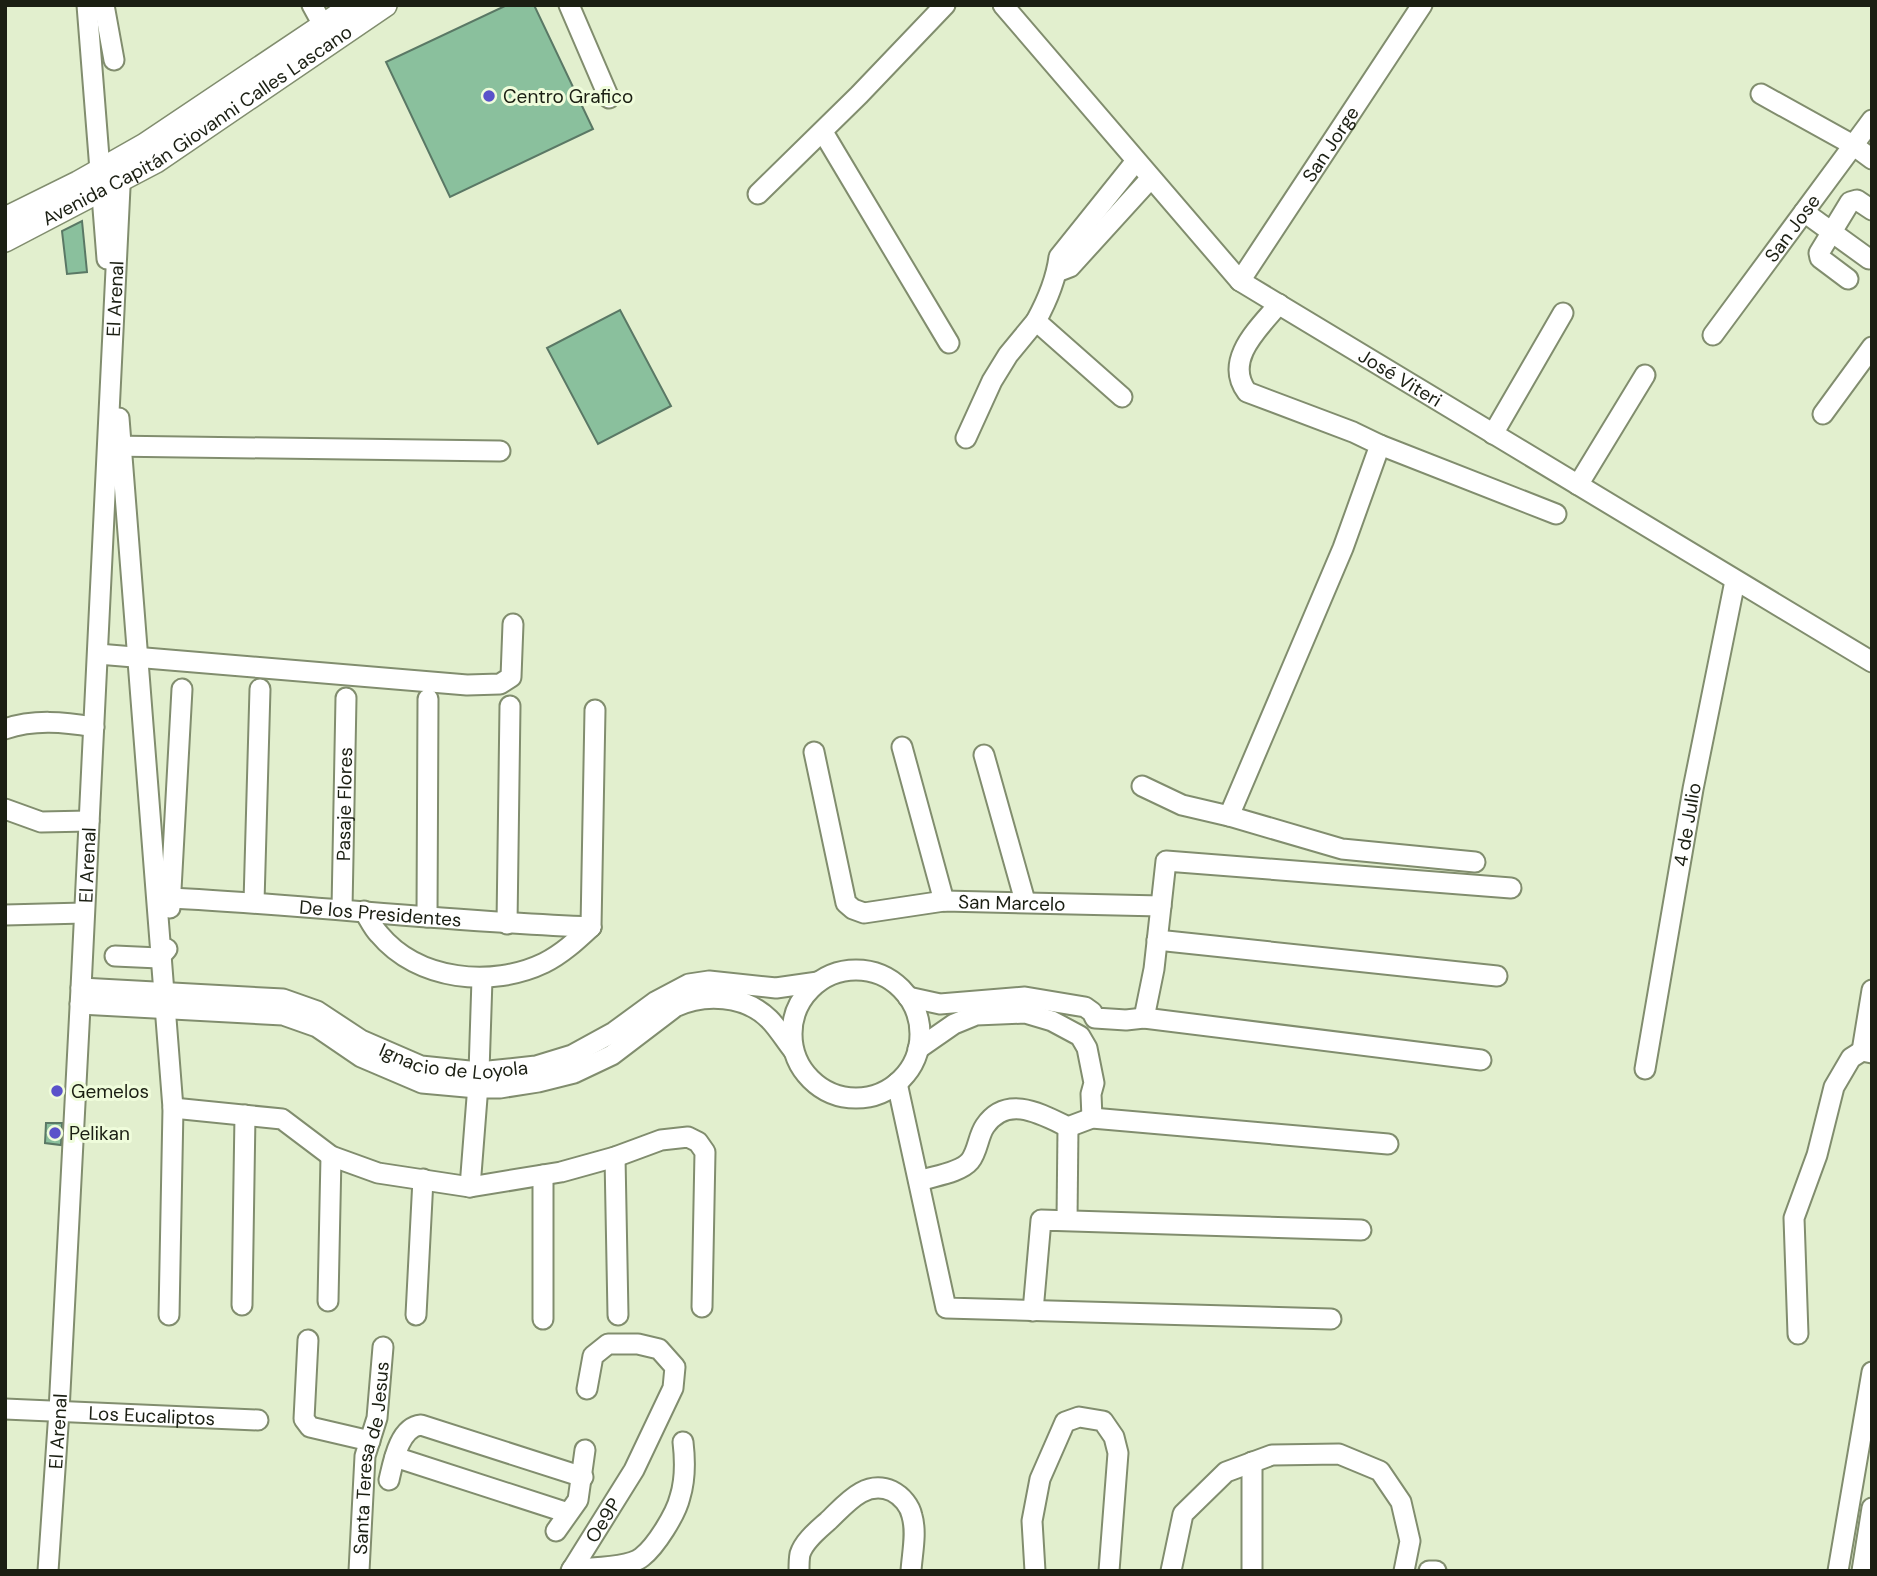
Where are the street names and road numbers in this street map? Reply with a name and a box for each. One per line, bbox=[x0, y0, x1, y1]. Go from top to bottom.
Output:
street label: Avenida Capitán Giovanni Calles Lascano bbox=[38, 19, 357, 231]
street label: San Jorge bbox=[1296, 101, 1364, 187]
street label: San Jose bbox=[1759, 189, 1825, 267]
street label: El Arenal bbox=[100, 260, 129, 337]
street label: José Viteri bbox=[1354, 343, 1447, 412]
street label: Pasaje Flores bbox=[330, 747, 358, 861]
street label: 4 de Julio bbox=[1667, 780, 1707, 869]
street label: El Arenal bbox=[73, 827, 101, 903]
street label: San Marcelo bbox=[958, 889, 1066, 916]
street label: De los Presidentes bbox=[298, 894, 463, 932]
street label: Ignacio de Loyola bbox=[375, 1037, 529, 1085]
street label: Santa Teresa de Jesus bbox=[347, 1360, 394, 1555]
street label: El Arenal bbox=[43, 1393, 72, 1470]
street label: Los Eucaliptos bbox=[88, 1400, 216, 1431]
street label: Oe9P bbox=[579, 1493, 626, 1547]

